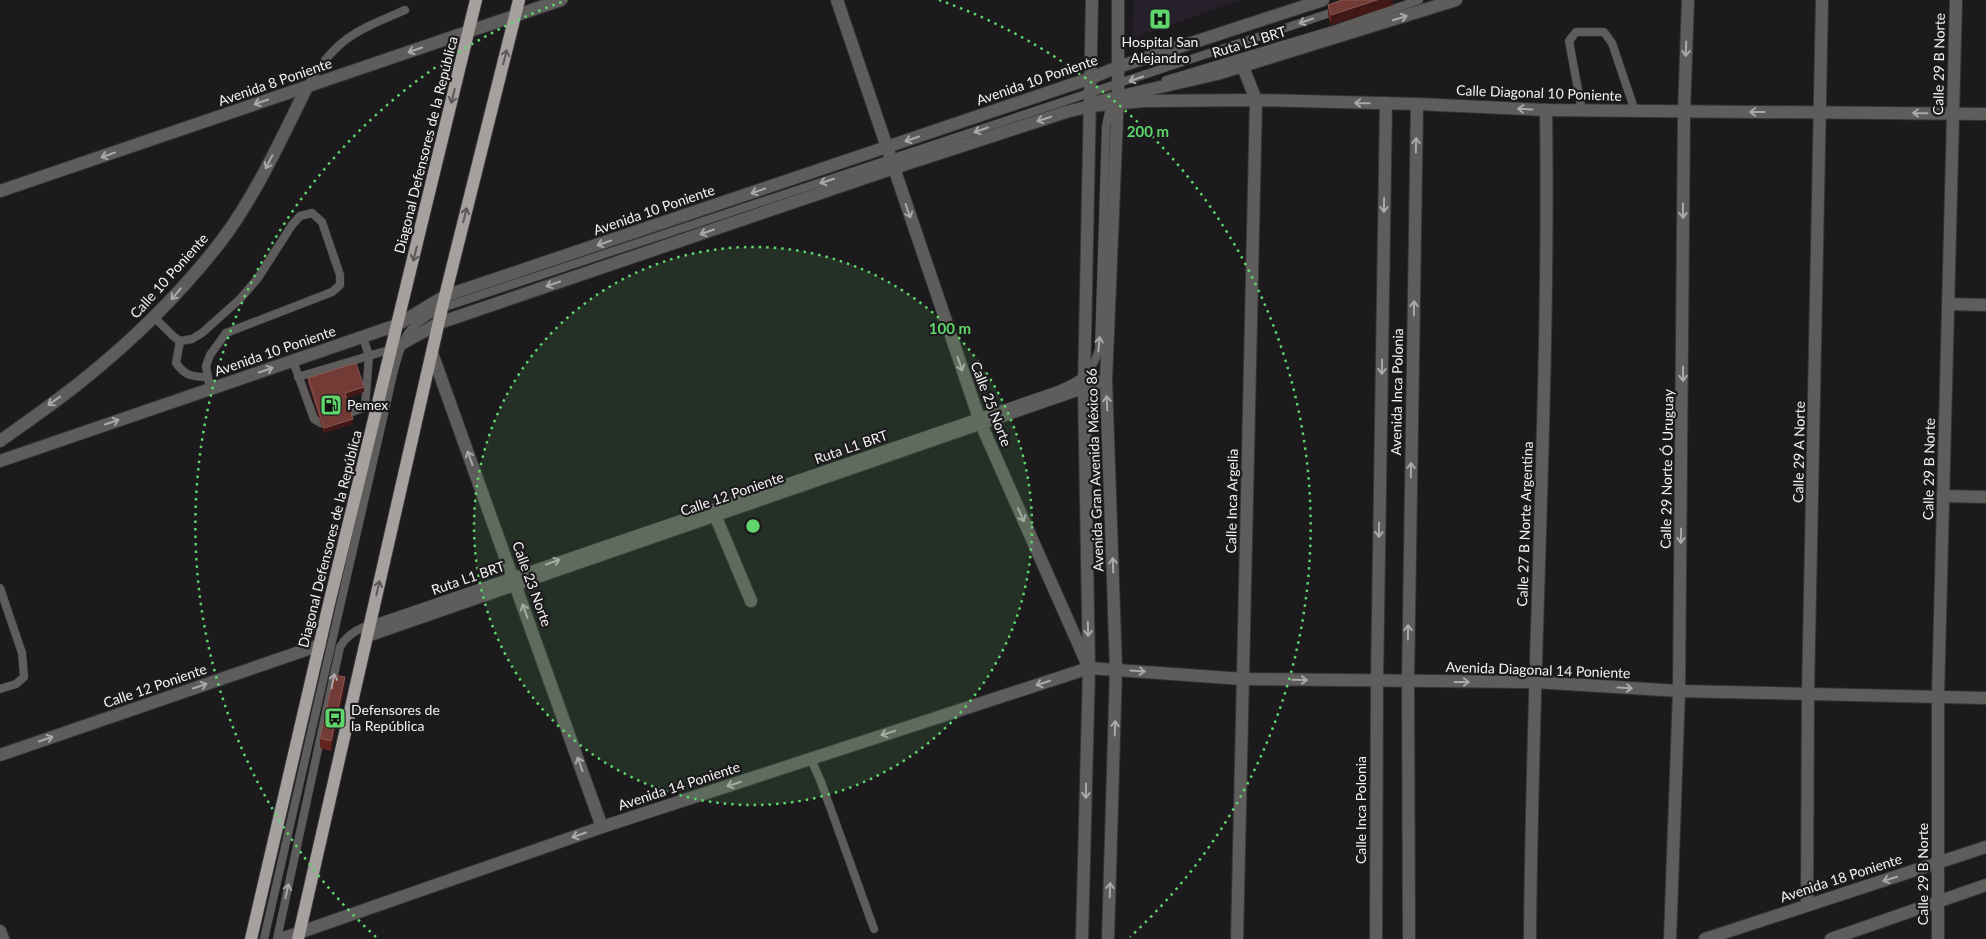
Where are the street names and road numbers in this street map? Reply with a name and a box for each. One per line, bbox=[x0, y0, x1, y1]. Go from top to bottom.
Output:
street label: Calle 29 B Norte bbox=[1929, 13, 1948, 115]
street label: Ruta L1 BRT bbox=[1210, 22, 1289, 61]
street label: Diagonal Defensores de la República bbox=[390, 34, 461, 255]
street label: Avenida 10 Poniente bbox=[974, 51, 1100, 108]
street label: Avenida 8 Poniente bbox=[216, 54, 334, 109]
street label: Calle Diagonal 10 Poniente bbox=[1456, 81, 1622, 104]
street label: Avenida 10 Poniente bbox=[591, 181, 717, 238]
street label: Calle 10 Poniente bbox=[126, 230, 211, 322]
street label: Avenida 10 Poniente bbox=[212, 322, 338, 379]
street label: Avenida Inca Polonia bbox=[1387, 328, 1406, 456]
street label: Calle 25 Norte bbox=[967, 359, 1015, 449]
street label: Avenida Gran Avenida México 86 bbox=[1082, 368, 1107, 572]
street label: Calle 29 Norte Ó Uruguay bbox=[1657, 388, 1676, 549]
street label: Calle 29 A Norte bbox=[1789, 401, 1808, 503]
street label: Calle 29 B Norte bbox=[1919, 418, 1938, 520]
street label: Ruta L1 BRT bbox=[812, 426, 890, 467]
street label: Diagonal Defensores de la República bbox=[294, 428, 365, 649]
street label: Calle 27 B Norte Argentina bbox=[1513, 441, 1536, 607]
street label: Calle Inca Argelia bbox=[1222, 448, 1241, 554]
street label: Calle 12 Poniente bbox=[678, 468, 786, 519]
street label: Calle 23 Norte bbox=[509, 539, 556, 629]
street label: Ruta L1 BRT bbox=[429, 557, 507, 598]
street label: Avenida Diagonal 14 Poniente bbox=[1445, 658, 1631, 681]
street label: Calle 12 Poniente bbox=[101, 660, 209, 711]
street label: Calle Inca Polonia bbox=[1352, 756, 1369, 864]
street label: Avenida 14 Poniente bbox=[616, 758, 742, 813]
street label: Calle 29 B Norte bbox=[1914, 823, 1931, 925]
street label: Avenida 18 Poniente bbox=[1778, 850, 1904, 905]

